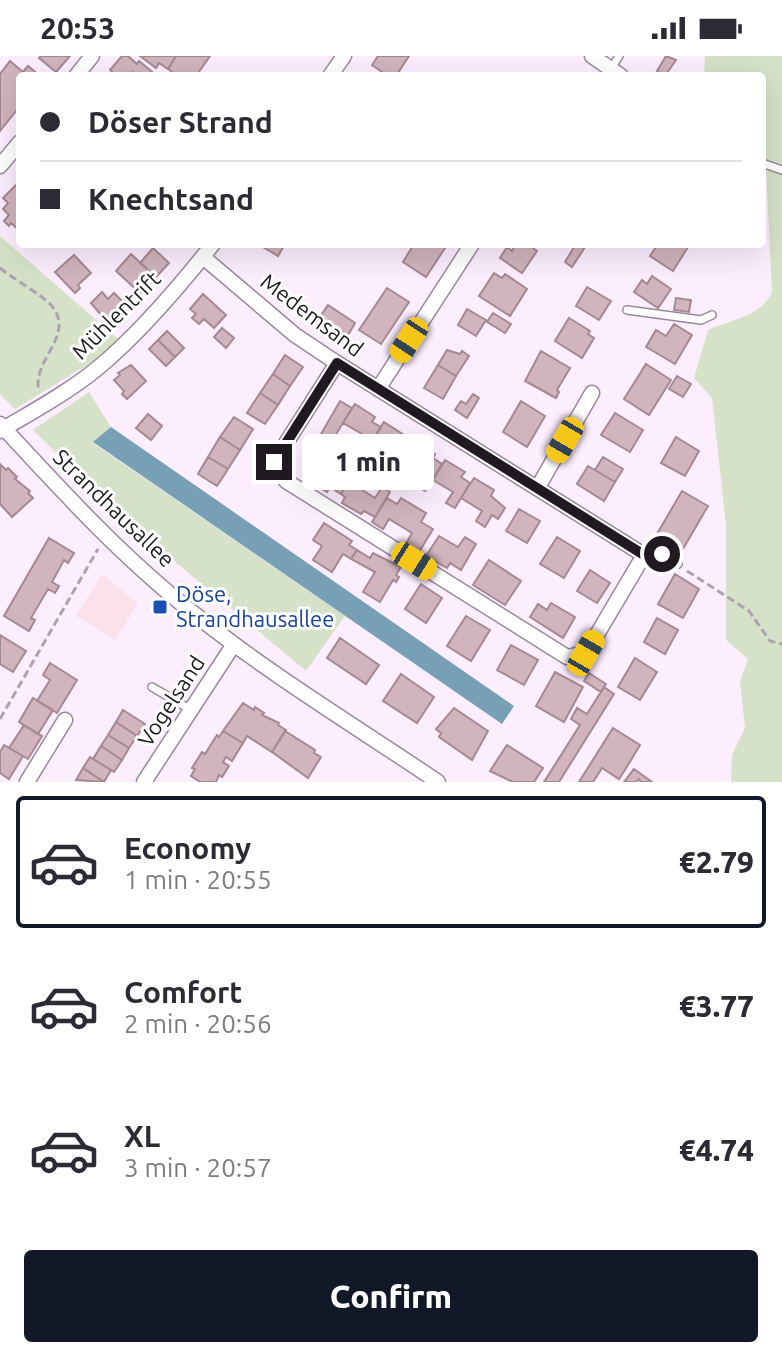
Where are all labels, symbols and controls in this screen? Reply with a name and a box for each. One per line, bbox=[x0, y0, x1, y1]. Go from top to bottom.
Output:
text: 20:53 bbox=[40, 11, 115, 45]
text: Döser Strand bbox=[88, 105, 273, 139]
text: Knechtsand bbox=[88, 182, 254, 216]
street label: Mühlentrift bbox=[66, 265, 165, 364]
street label: Medemsand bbox=[256, 268, 368, 361]
car bbox=[386, 313, 432, 367]
car bbox=[543, 413, 587, 467]
callout: 1 min bbox=[302, 434, 434, 490]
street label: Strandhausallee bbox=[49, 444, 180, 572]
route end bbox=[256, 444, 292, 480]
text: 1 min bbox=[335, 447, 401, 476]
route start bbox=[644, 536, 680, 572]
car bbox=[387, 538, 441, 584]
place label: Döse, Strandhausallee bbox=[176, 581, 334, 631]
marker: Döse, Strandhausallee bbox=[151, 598, 169, 616]
car bbox=[564, 626, 608, 680]
street label: Vogelsand bbox=[132, 651, 209, 751]
icon: car bbox=[28, 826, 100, 898]
text: Economy bbox=[124, 831, 251, 865]
text: €2.79 bbox=[679, 845, 754, 879]
text: 1 min · 20:55 bbox=[124, 865, 272, 894]
icon: car bbox=[28, 970, 100, 1042]
text: Comfort bbox=[124, 975, 242, 1009]
text: €3.77 bbox=[679, 989, 754, 1023]
text: 2 min · 20:56 bbox=[124, 1009, 272, 1038]
icon: car bbox=[28, 1114, 100, 1186]
text: XL bbox=[124, 1119, 160, 1153]
text: €4.74 bbox=[679, 1133, 754, 1167]
text: 3 min · 20:57 bbox=[124, 1153, 272, 1182]
button: Confirm bbox=[24, 1250, 758, 1342]

